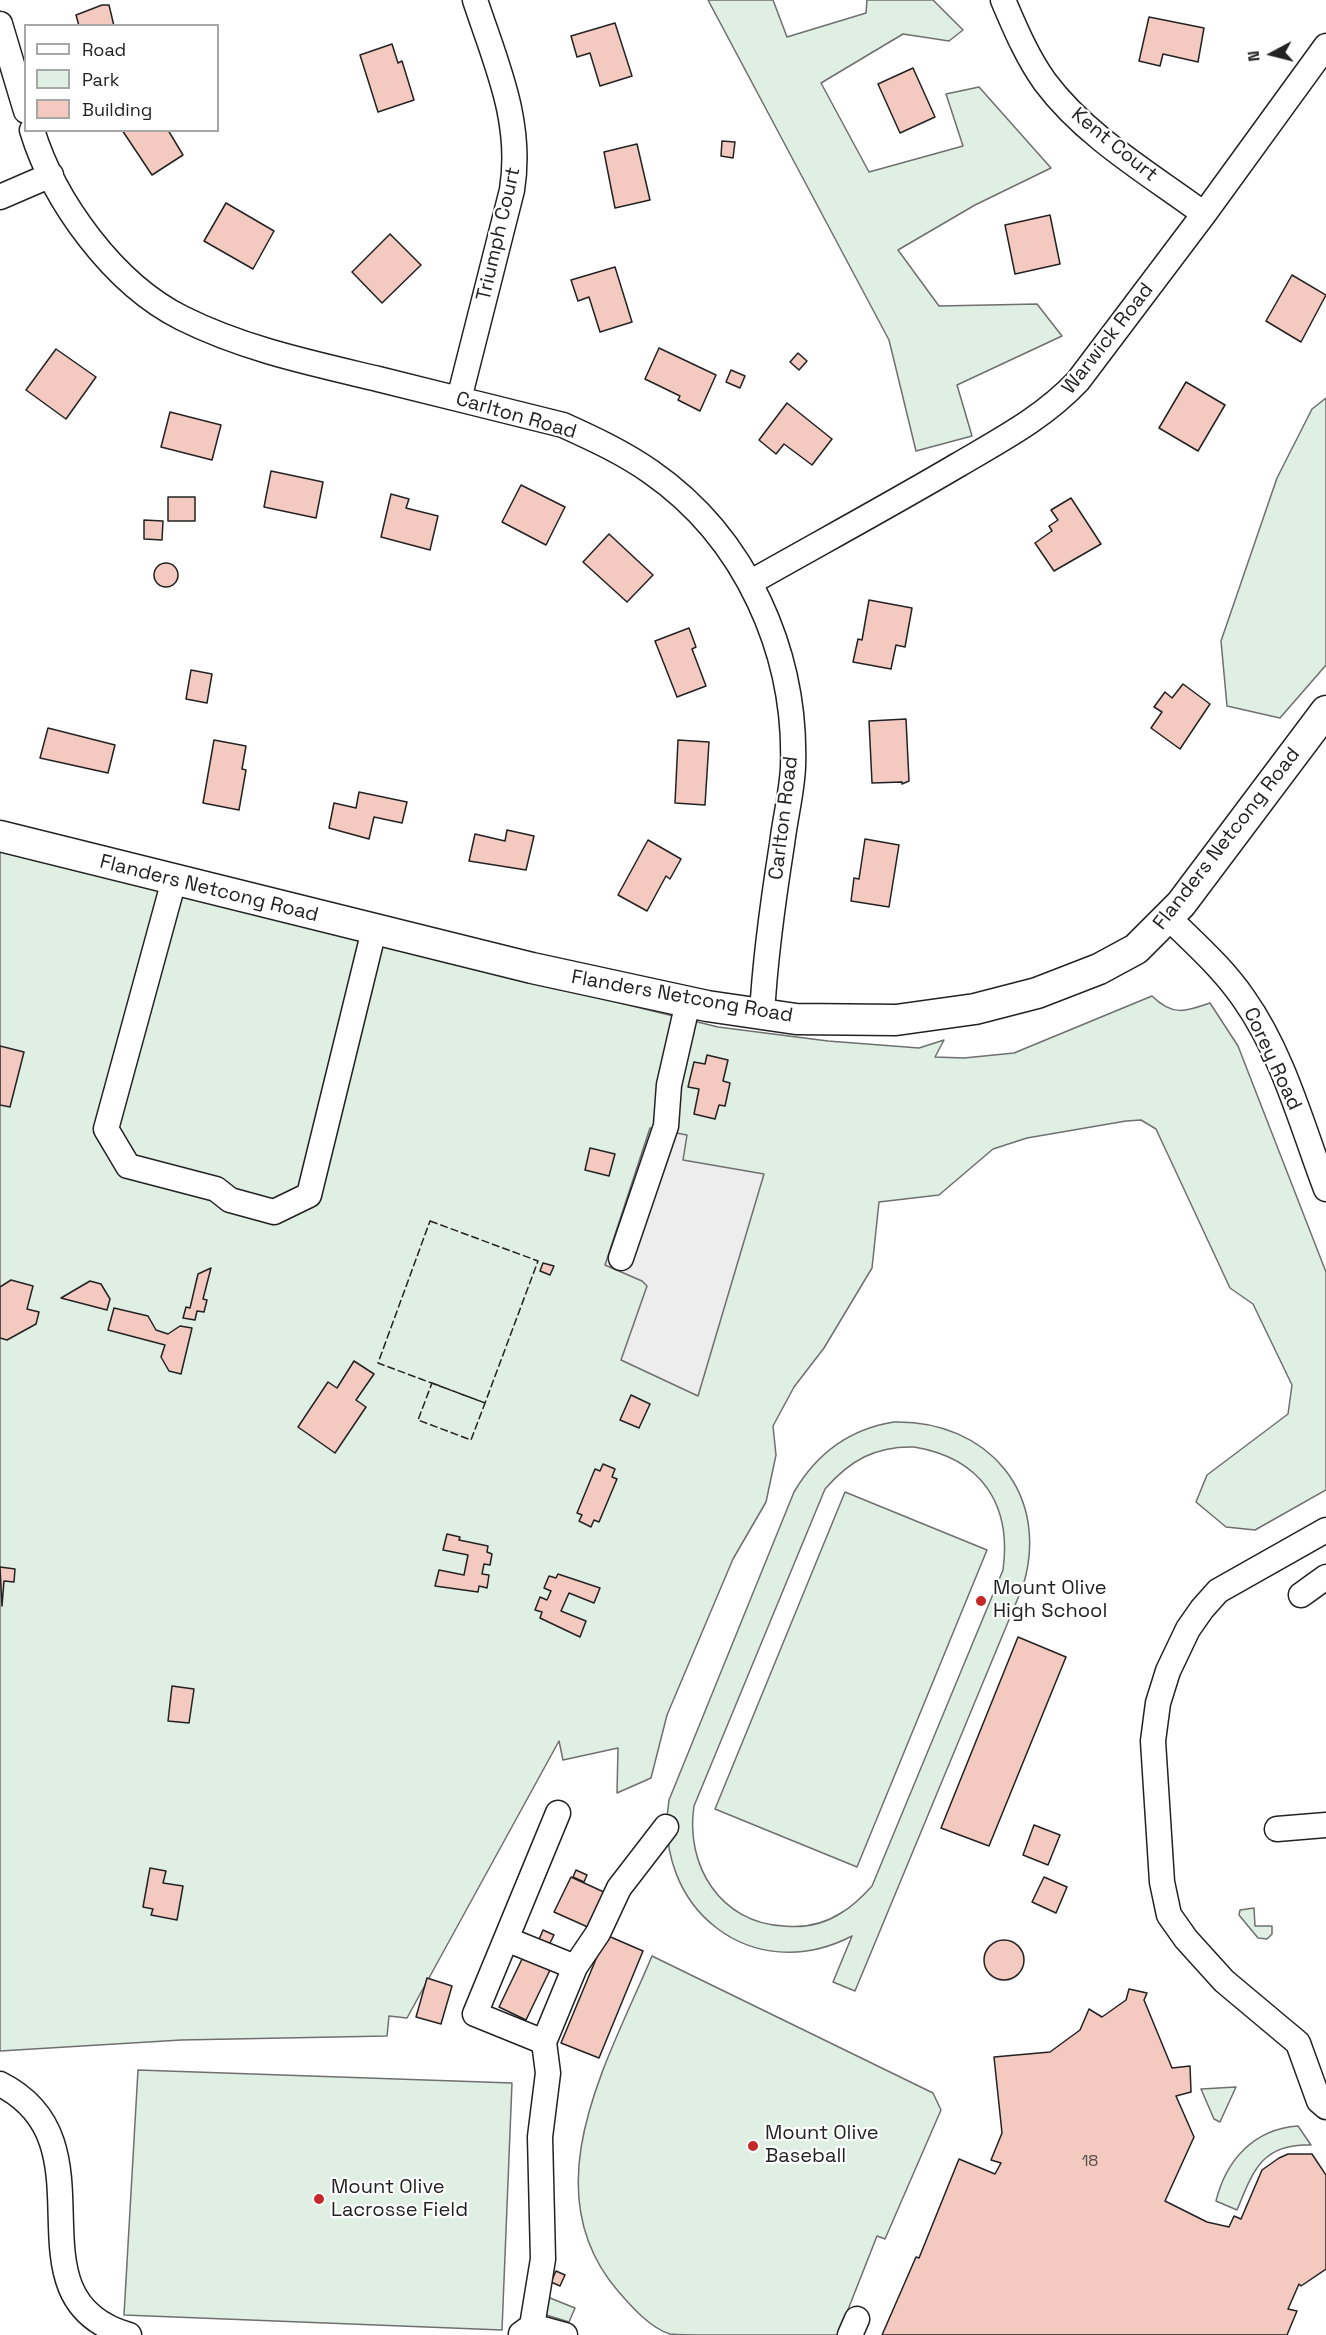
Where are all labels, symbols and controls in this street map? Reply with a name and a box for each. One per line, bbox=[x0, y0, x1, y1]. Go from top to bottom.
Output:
legend bbox=[24, 24, 219, 132]
north arrow bbox=[1242, 24, 1302, 84]
text: Road bbox=[82, 38, 126, 61]
text: N bbox=[1243, 50, 1265, 63]
text: Park bbox=[82, 68, 119, 91]
text: Building bbox=[82, 98, 152, 121]
street label: Kent Court bbox=[1066, 103, 1162, 187]
street label: Triumph Court bbox=[472, 165, 526, 303]
street label: Warwick Road bbox=[1057, 279, 1159, 399]
street label: Carlton Road bbox=[453, 387, 579, 445]
street label: Flanders Netcong Road bbox=[1148, 743, 1306, 935]
street label: Carlton Road bbox=[765, 755, 803, 881]
street label: Flanders Netcong Road bbox=[97, 850, 321, 928]
street label: Flanders Netcong Road bbox=[569, 966, 795, 1028]
street label: Corey Road bbox=[1238, 1004, 1306, 1114]
place label: Mount Olive High School bbox=[993, 1577, 1107, 1624]
marker: Mount Olive High School bbox=[974, 1594, 988, 1608]
place label: Mount Olive Baseball bbox=[765, 2122, 879, 2169]
marker: Mount Olive Baseball bbox=[746, 2139, 760, 2153]
house number: 18 bbox=[1082, 2152, 1098, 2172]
place label: Mount Olive Lacrosse Field bbox=[331, 2176, 468, 2223]
marker: Mount Olive Lacrosse Field bbox=[312, 2192, 326, 2206]

